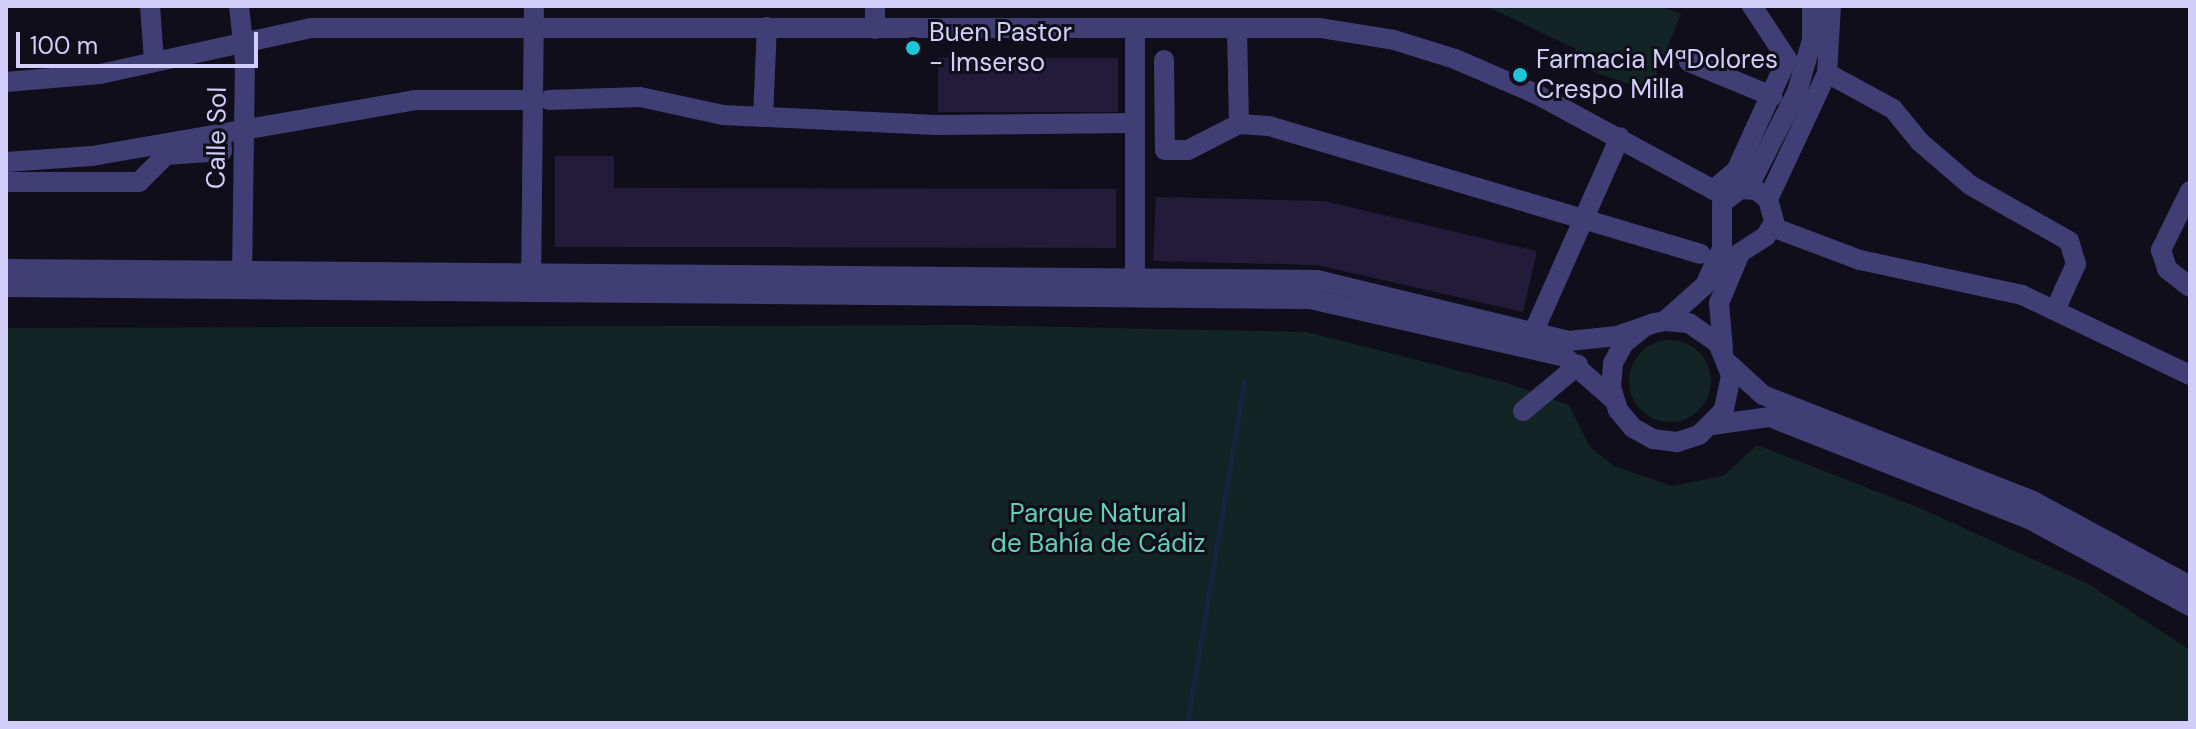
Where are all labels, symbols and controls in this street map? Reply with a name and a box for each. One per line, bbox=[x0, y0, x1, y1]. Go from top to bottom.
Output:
scale bar bbox=[20, 16, 262, 66]
place label: Buen Pastor - Imserso bbox=[929, 17, 1072, 78]
text: 100 m bbox=[30, 30, 98, 61]
marker: Buen Pastor - Imserso bbox=[904, 39, 922, 57]
place label: Farmacia MªDolores Crespo Milla bbox=[1536, 44, 1778, 106]
marker: Farmacia MªDolores Crespo Milla bbox=[1511, 66, 1529, 84]
street label: Calle Sol bbox=[201, 87, 233, 189]
park label: Parque Natural de Bahía de Cádiz bbox=[991, 498, 1205, 560]

